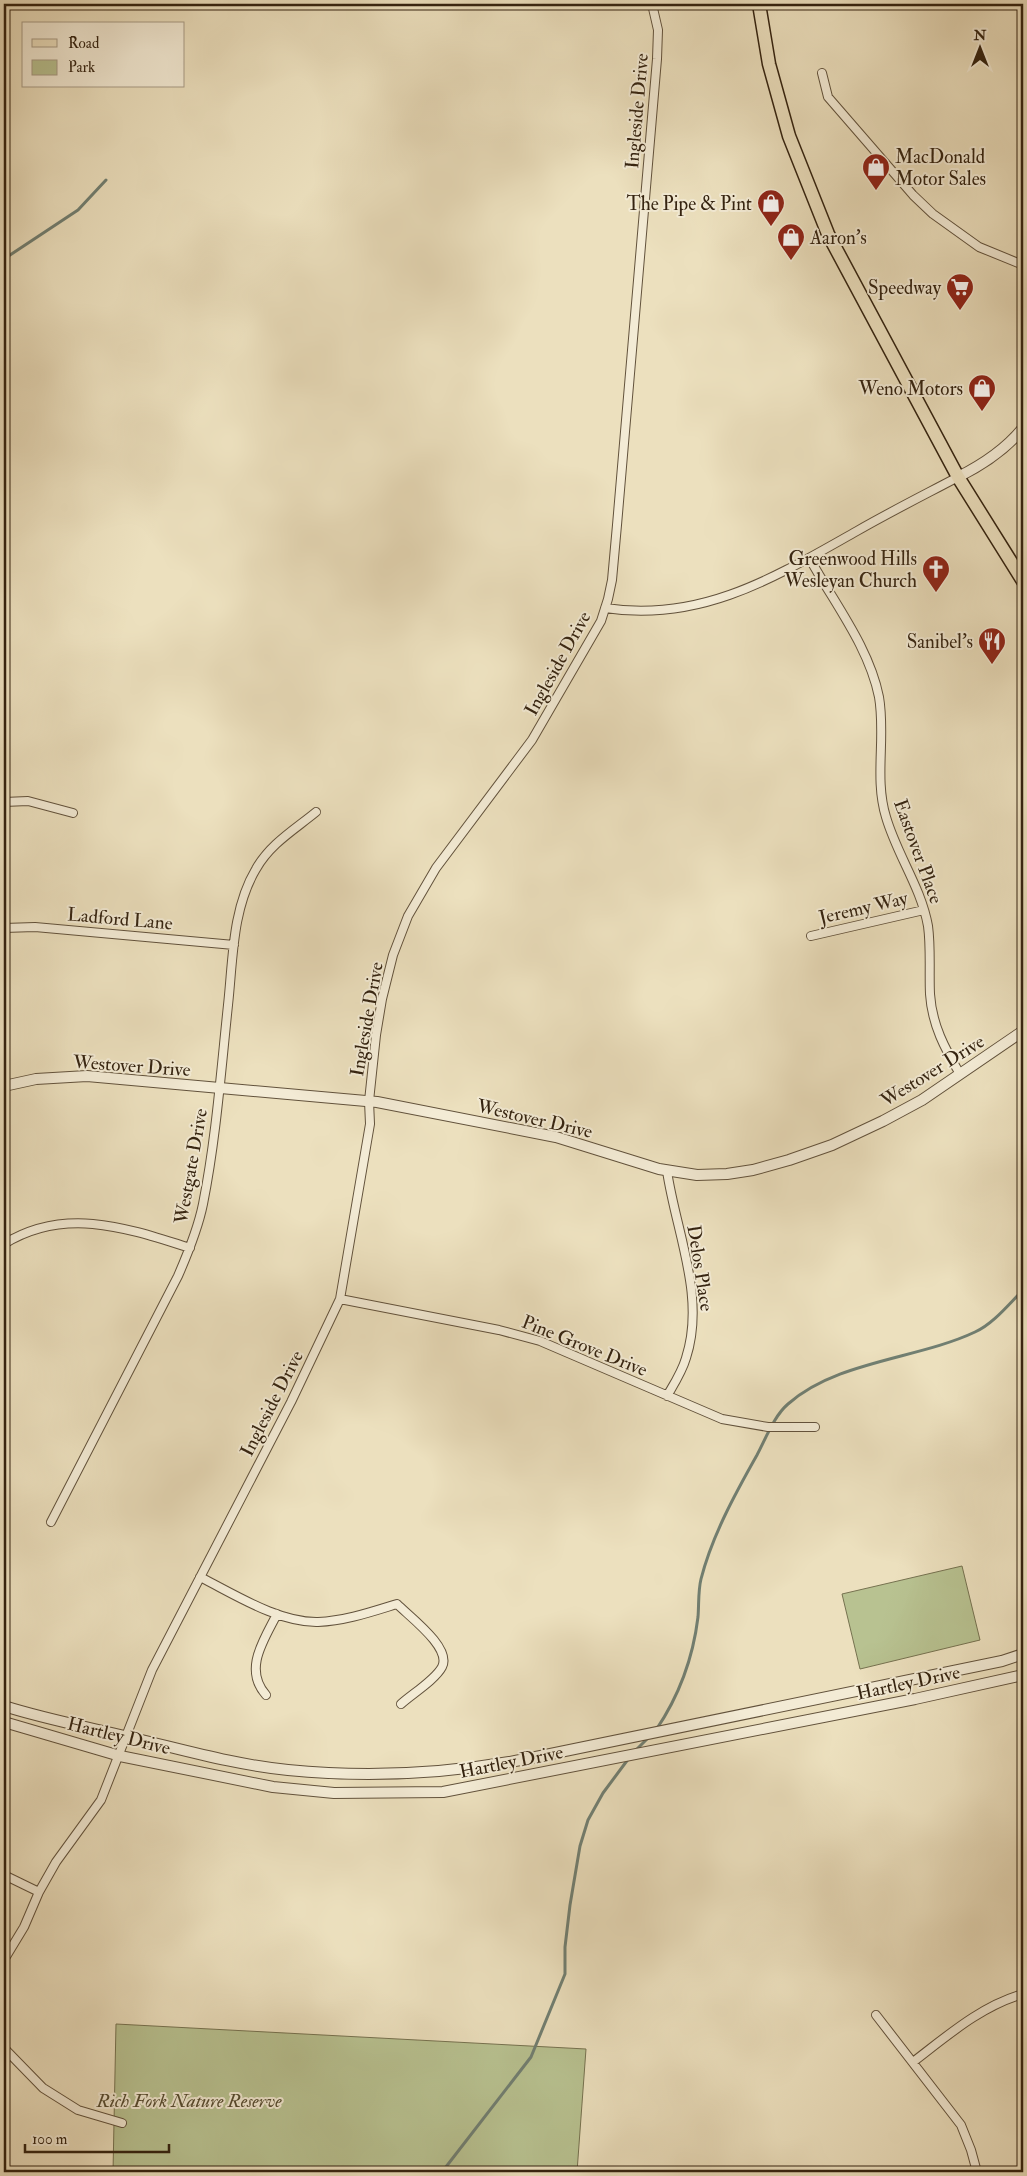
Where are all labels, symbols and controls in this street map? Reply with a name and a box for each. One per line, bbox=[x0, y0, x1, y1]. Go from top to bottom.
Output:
legend bbox=[22, 22, 185, 88]
north arrow bbox=[954, 22, 1004, 72]
text: N bbox=[973, 27, 987, 44]
text: Road bbox=[68, 34, 100, 53]
street label: Ingleside Drive bbox=[620, 52, 654, 170]
text: Park bbox=[68, 58, 95, 77]
place label: MacDonald Motor Sales bbox=[895, 145, 986, 191]
shop icon: MacDonald Motor Sales bbox=[861, 152, 891, 191]
shop icon: The Pipe & Pint bbox=[756, 188, 786, 227]
place label: The Pipe & Pint bbox=[627, 192, 752, 217]
shop icon: Aaron's bbox=[776, 222, 806, 261]
place label: Aaron's bbox=[809, 226, 867, 250]
supermarket icon: Speedway bbox=[945, 272, 975, 311]
place label: Speedway bbox=[868, 276, 942, 301]
shop icon: Weno Motors bbox=[967, 373, 997, 412]
place label: Weno Motors bbox=[858, 377, 963, 401]
place label: Greenwood Hills Wesleyan Church bbox=[783, 547, 917, 593]
church icon: Greenwood Hills Wesleyan Church bbox=[921, 554, 951, 593]
street label: Ingleside Drive bbox=[519, 607, 596, 720]
restaurant icon: Sanibel's bbox=[977, 626, 1007, 665]
place label: Sanibel's bbox=[907, 630, 973, 654]
street label: Eastover Place bbox=[888, 796, 948, 907]
street label: Jeremy Way bbox=[815, 886, 911, 930]
street label: Ladford Lane bbox=[66, 902, 174, 936]
street label: Ingleside Drive bbox=[345, 960, 389, 1078]
street label: Westover Drive bbox=[875, 1029, 989, 1113]
street label: Westover Drive bbox=[71, 1050, 192, 1082]
street label: Westover Drive bbox=[474, 1094, 595, 1144]
street label: Westgate Drive bbox=[169, 1106, 213, 1227]
street label: Delos Place bbox=[681, 1223, 719, 1313]
street label: Pine Grove Drive bbox=[518, 1310, 651, 1382]
street label: Ingleside Drive bbox=[235, 1346, 309, 1461]
street label: Hartley Drive bbox=[854, 1660, 962, 1706]
street label: Hartley Drive bbox=[65, 1712, 173, 1760]
street label: Hartley Drive bbox=[457, 1740, 565, 1784]
park label: Rich Fork Nature Reserve bbox=[95, 2089, 282, 2113]
scale bar bbox=[25, 2121, 169, 2153]
text: 100 m bbox=[32, 2130, 68, 2149]

